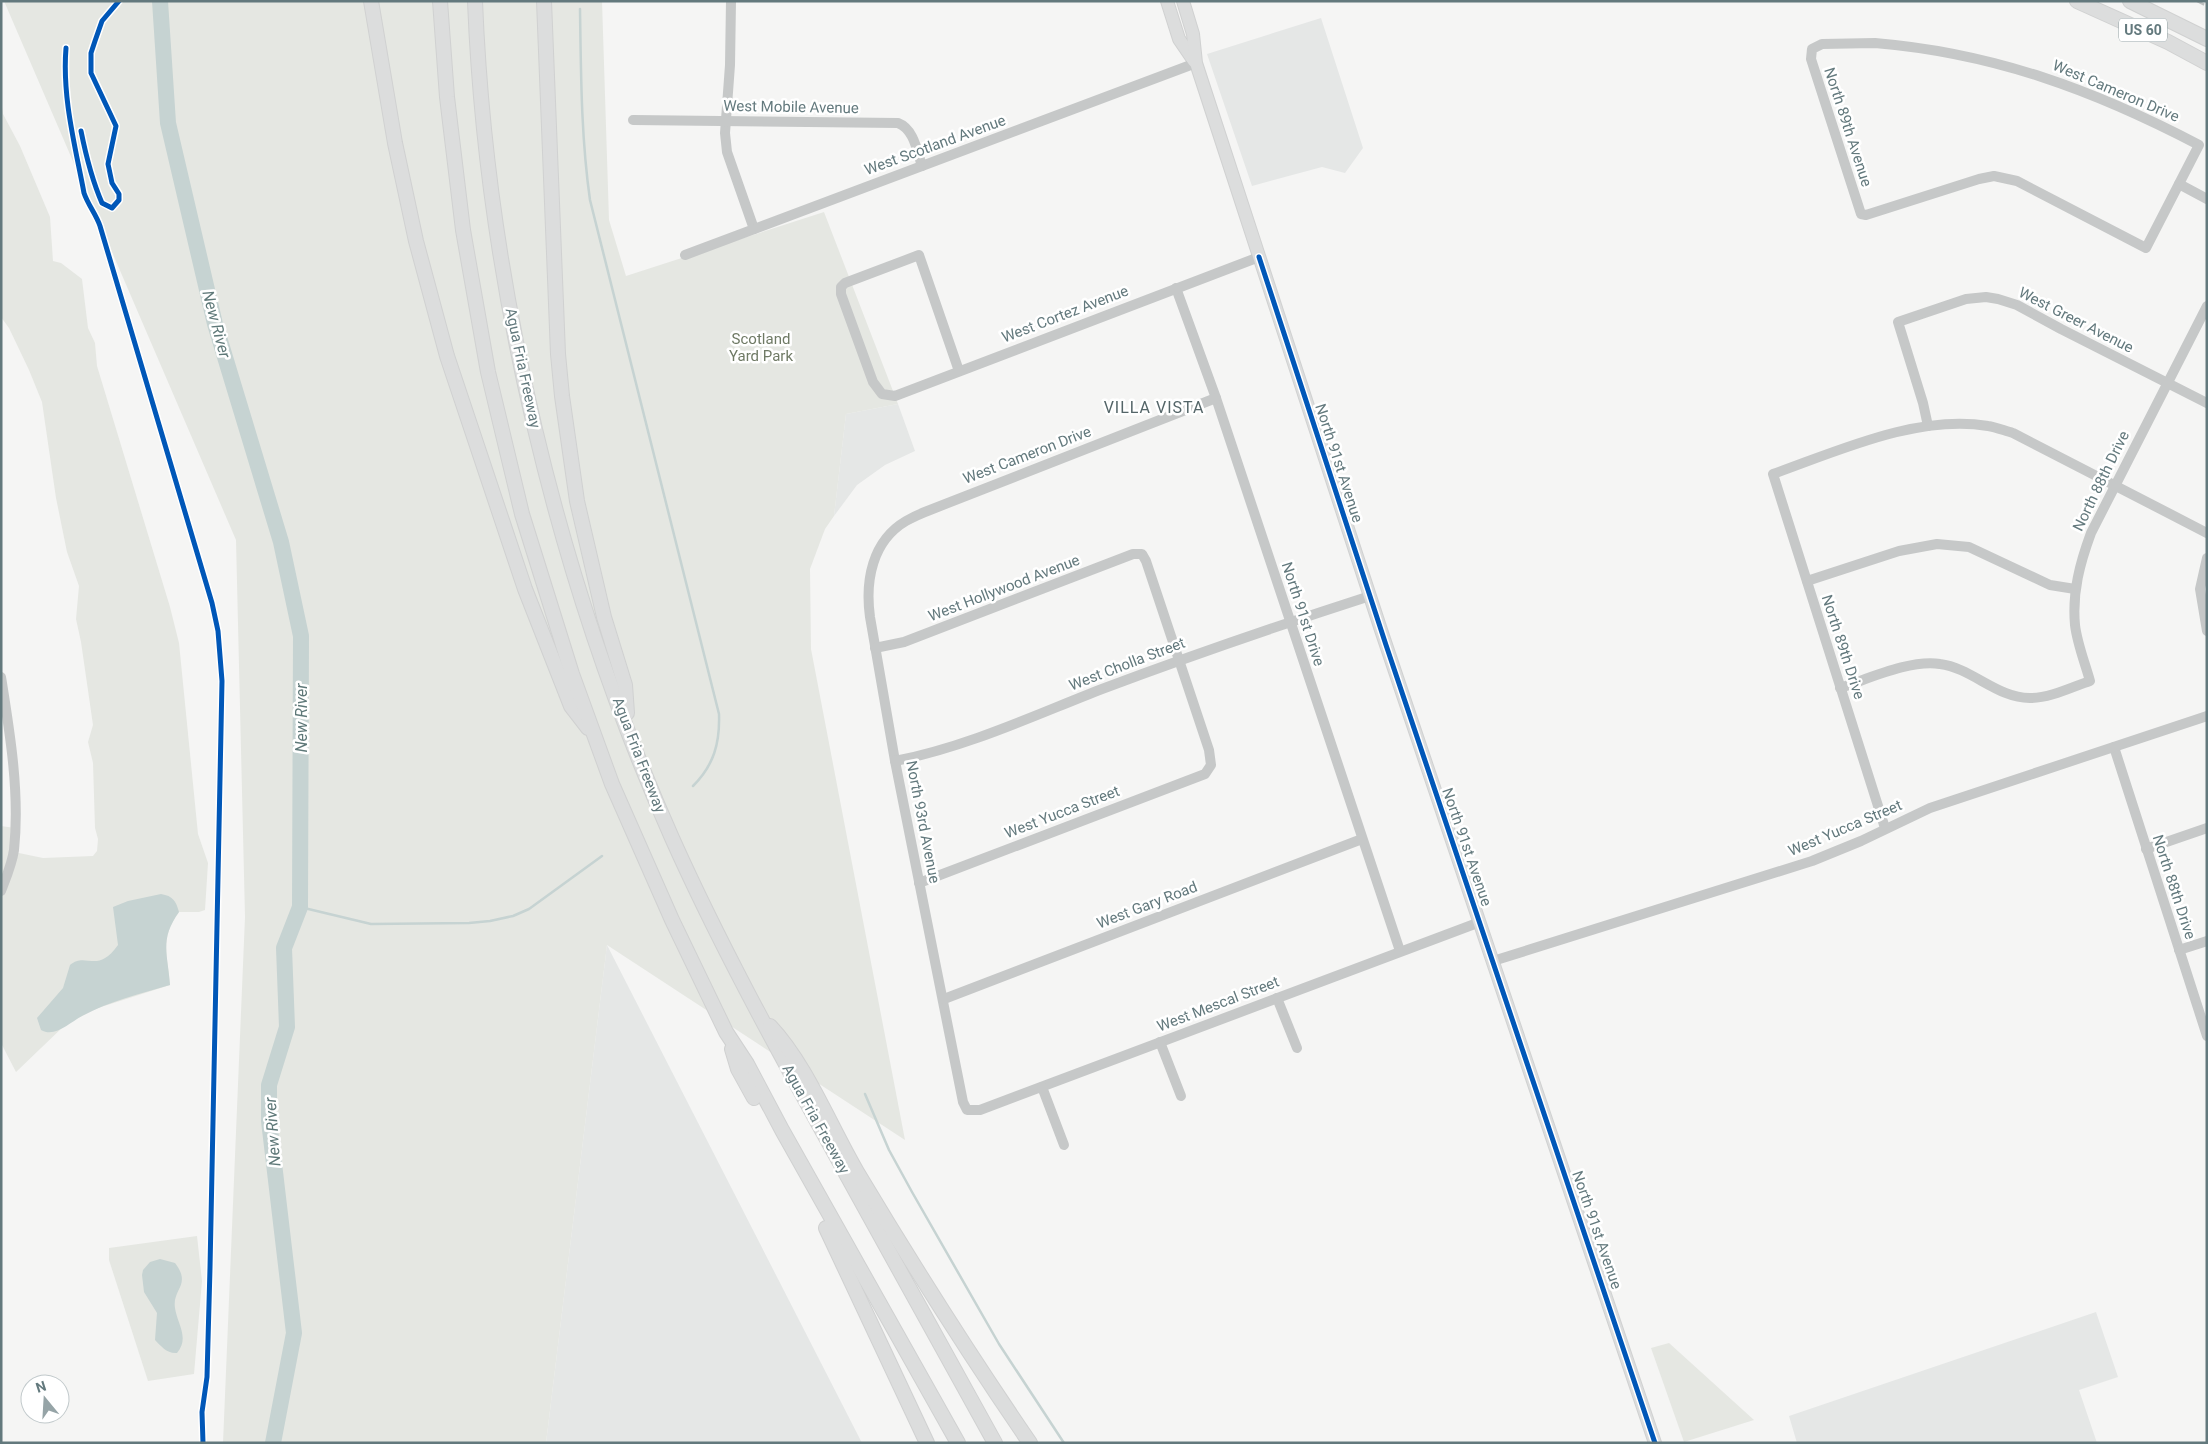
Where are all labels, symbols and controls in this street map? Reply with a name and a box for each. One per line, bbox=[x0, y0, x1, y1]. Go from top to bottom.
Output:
road number: US 60 bbox=[2119, 18, 2167, 42]
street label: West Cameron Drive bbox=[2050, 56, 2182, 126]
street label: North 89th Avenue bbox=[1820, 65, 1876, 189]
street label: West Mobile Avenue bbox=[723, 97, 859, 117]
street label: West Scotland Avenue bbox=[862, 111, 1008, 179]
street label: West Cortez Avenue bbox=[999, 282, 1131, 346]
street label: West Greer Avenue bbox=[2016, 283, 2136, 357]
water label: New River bbox=[198, 288, 235, 361]
street label: Agua Fria Freeway bbox=[501, 306, 545, 430]
park label: Scotland Yard Park bbox=[729, 330, 793, 365]
district label: VILLA VISTA bbox=[1104, 398, 1204, 417]
street label: North 91st Avenue bbox=[1311, 401, 1367, 525]
street label: West Cameron Drive bbox=[960, 422, 1094, 488]
street label: North 88th Drive bbox=[2069, 428, 2133, 534]
street label: West Hollywood Avenue bbox=[926, 551, 1082, 625]
street label: North 91st Drive bbox=[1278, 560, 1328, 668]
street label: North 89th Drive bbox=[1818, 592, 1868, 702]
street label: West Cholla Street bbox=[1066, 634, 1188, 694]
water label: New River bbox=[292, 683, 311, 753]
street label: Agua Fria Freeway bbox=[609, 695, 669, 815]
street label: North 93rd Avenue bbox=[902, 759, 944, 885]
street label: West Yucca Street bbox=[1002, 782, 1122, 842]
street label: North 91st Avenue bbox=[1438, 786, 1496, 909]
street label: West Yucca Street bbox=[1786, 796, 1905, 860]
street label: North 88th Drive bbox=[2149, 832, 2199, 942]
street label: West Gary Road bbox=[1094, 878, 1200, 932]
street label: West Mescal Street bbox=[1154, 972, 1282, 1036]
street label: Agua Fria Freeway bbox=[778, 1061, 854, 1177]
water label: New River bbox=[261, 1096, 284, 1167]
street label: North 91st Avenue bbox=[1568, 1169, 1626, 1292]
north arrow bbox=[20, 1374, 70, 1424]
text: N bbox=[34, 1377, 48, 1396]

